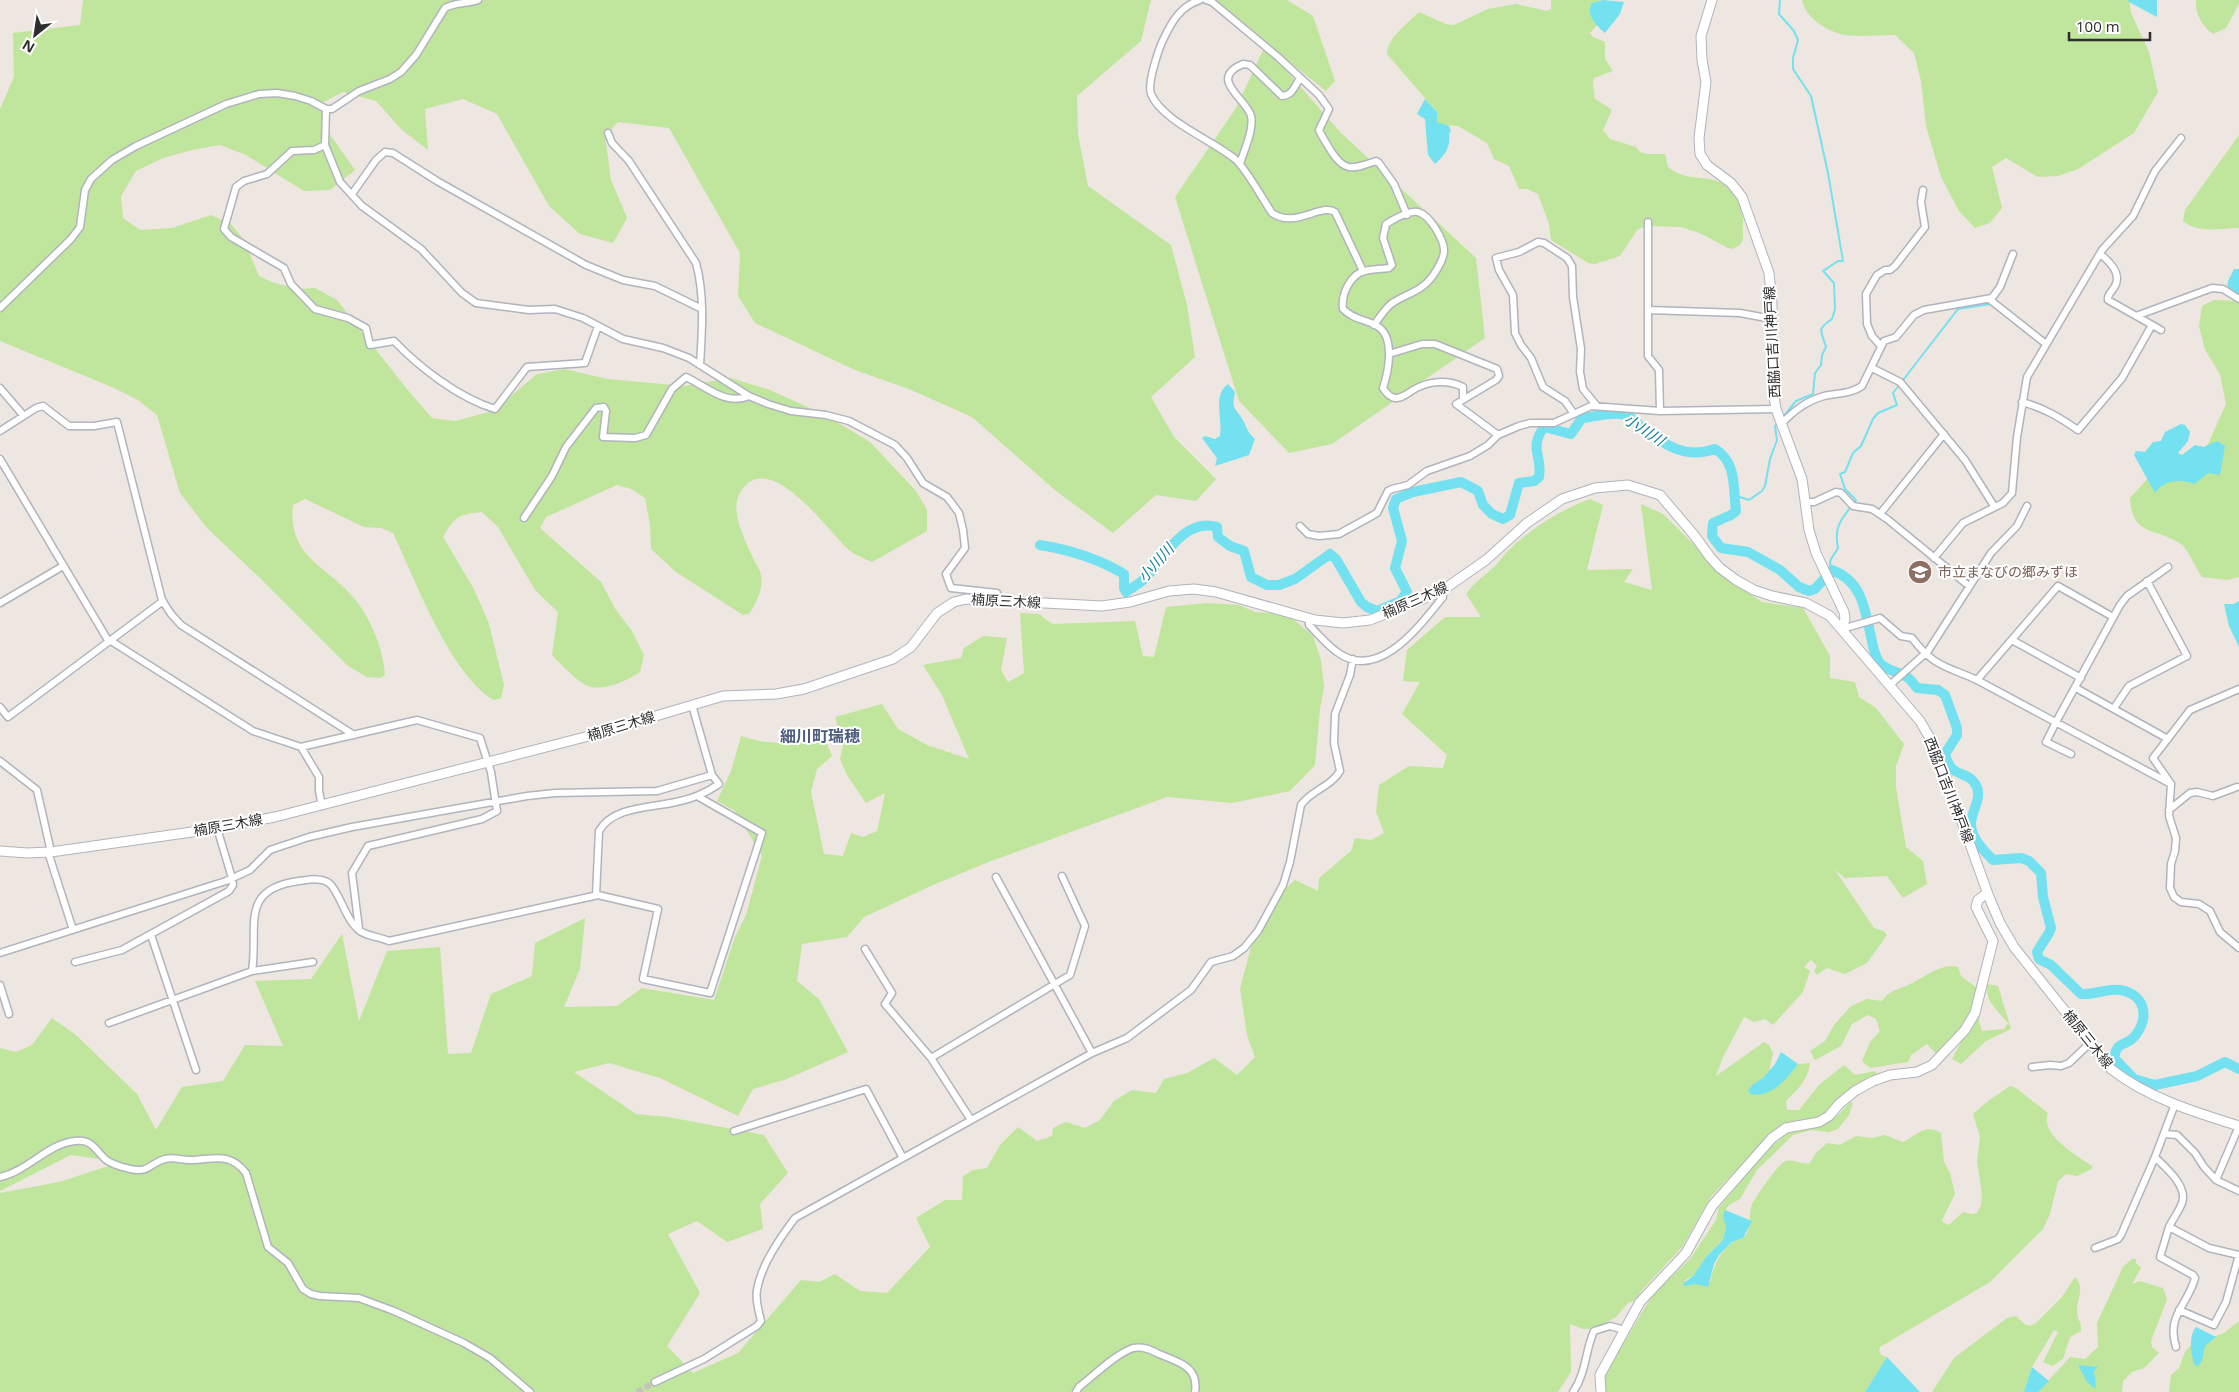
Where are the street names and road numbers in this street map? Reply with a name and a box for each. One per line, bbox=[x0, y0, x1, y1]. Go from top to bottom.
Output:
street label: 西脇口吉川神戸線 bbox=[1759, 286, 1784, 398]
street label: 楠原三木線 bbox=[1379, 577, 1451, 622]
street label: 楠原三木線 bbox=[971, 589, 1041, 612]
street label: 楠原三木線 bbox=[585, 706, 657, 745]
street label: 西脇口吉川神戸線 bbox=[1921, 734, 1978, 846]
street label: 楠原三木線 bbox=[192, 809, 264, 840]
street label: 楠原三木線 bbox=[2059, 1006, 2118, 1072]

